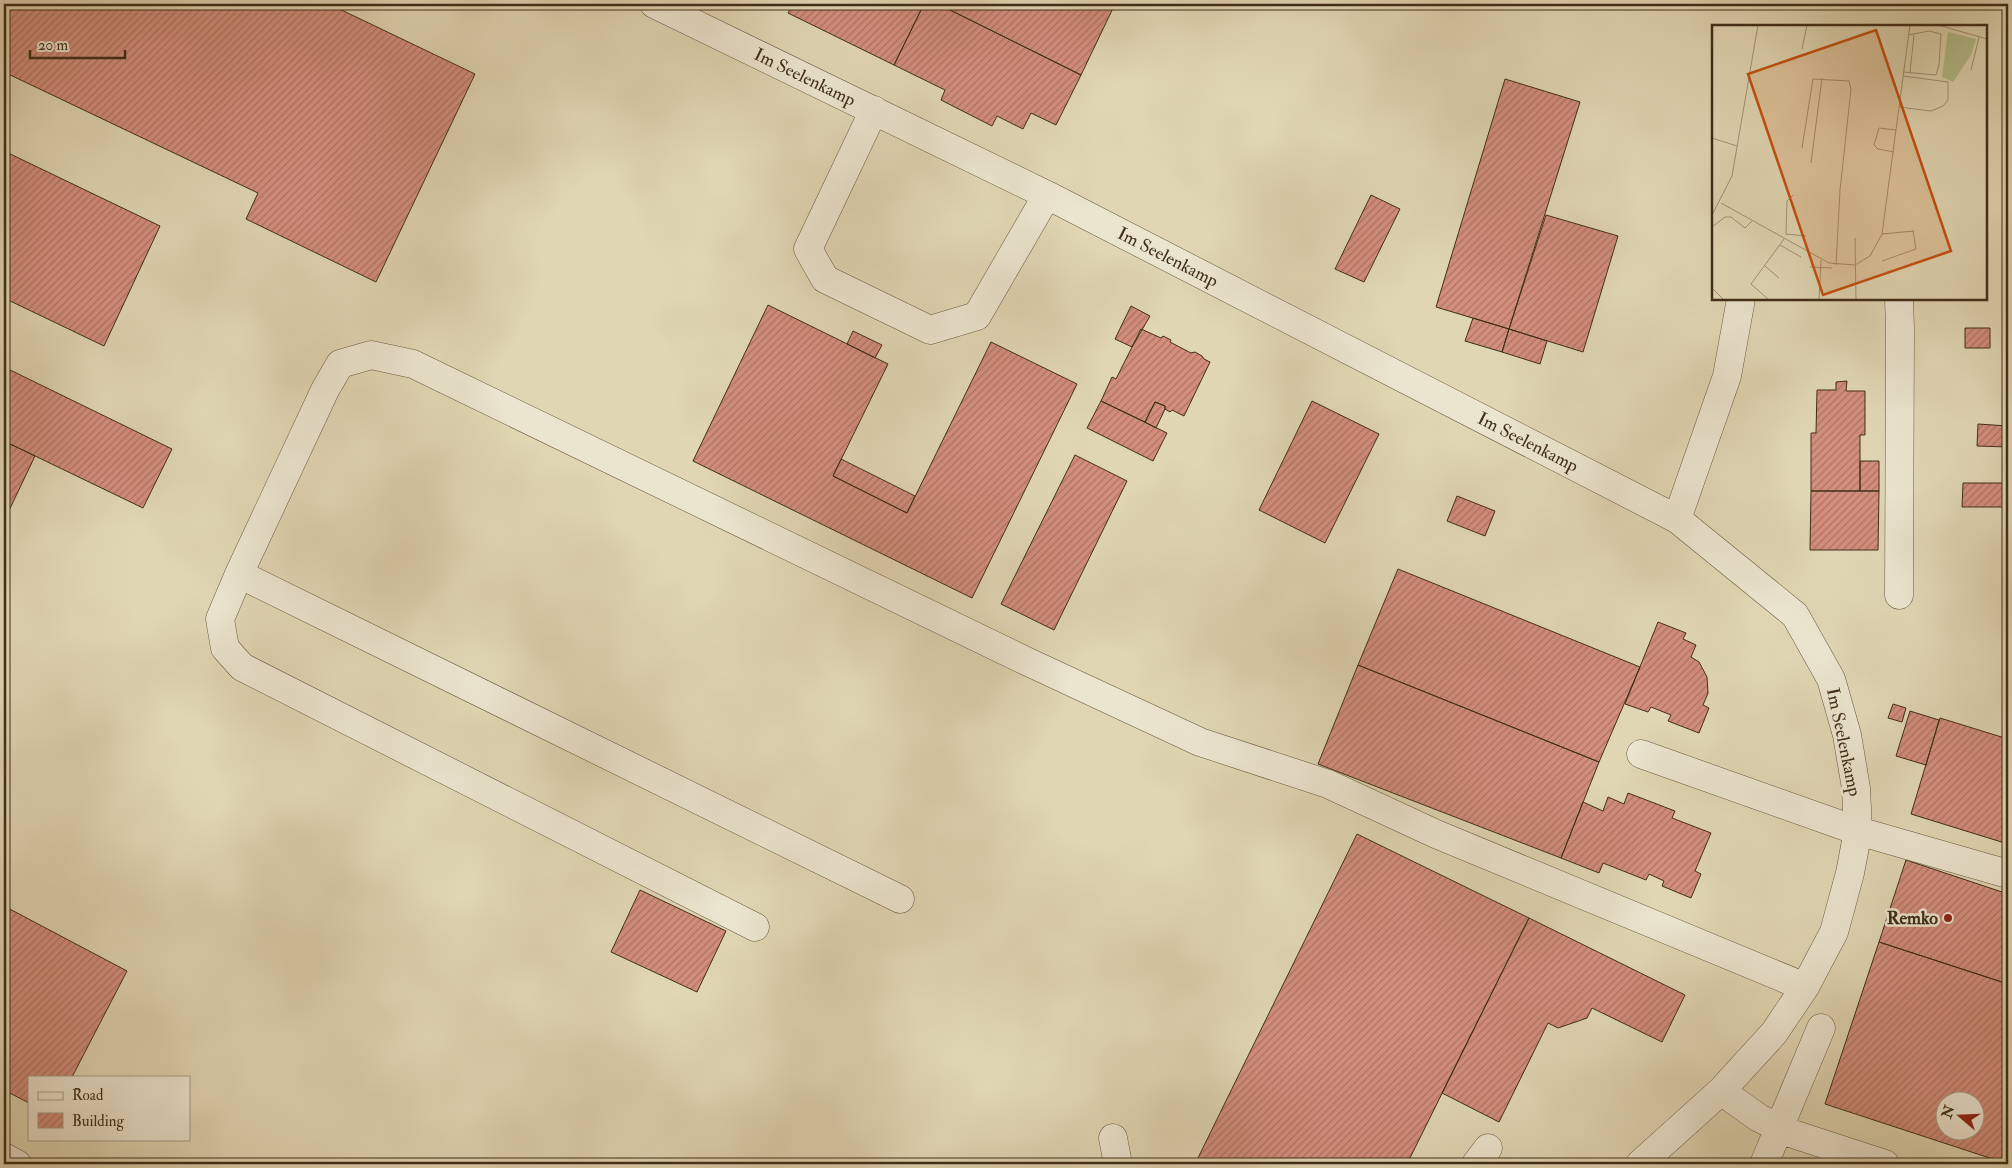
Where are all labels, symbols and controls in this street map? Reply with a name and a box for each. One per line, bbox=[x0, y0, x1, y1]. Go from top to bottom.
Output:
inset map bbox=[1712, 25, 1987, 300]
scale bar bbox=[30, 28, 125, 60]
text: 20 m bbox=[38, 36, 68, 55]
street label: Im Seelenkamp bbox=[750, 43, 859, 112]
street label: Im Seelenkamp bbox=[1113, 222, 1222, 293]
street label: Im Seelenkamp bbox=[1473, 407, 1582, 478]
street label: Im Seelenkamp bbox=[1821, 686, 1866, 798]
place label: Remko bbox=[1887, 907, 1938, 930]
marker: Remko bbox=[1942, 912, 1954, 924]
legend bbox=[28, 1076, 190, 1140]
text: Road bbox=[72, 1086, 104, 1105]
north arrow bbox=[1934, 1090, 1984, 1140]
text: N bbox=[1938, 1103, 1958, 1122]
text: Building bbox=[72, 1112, 124, 1131]

